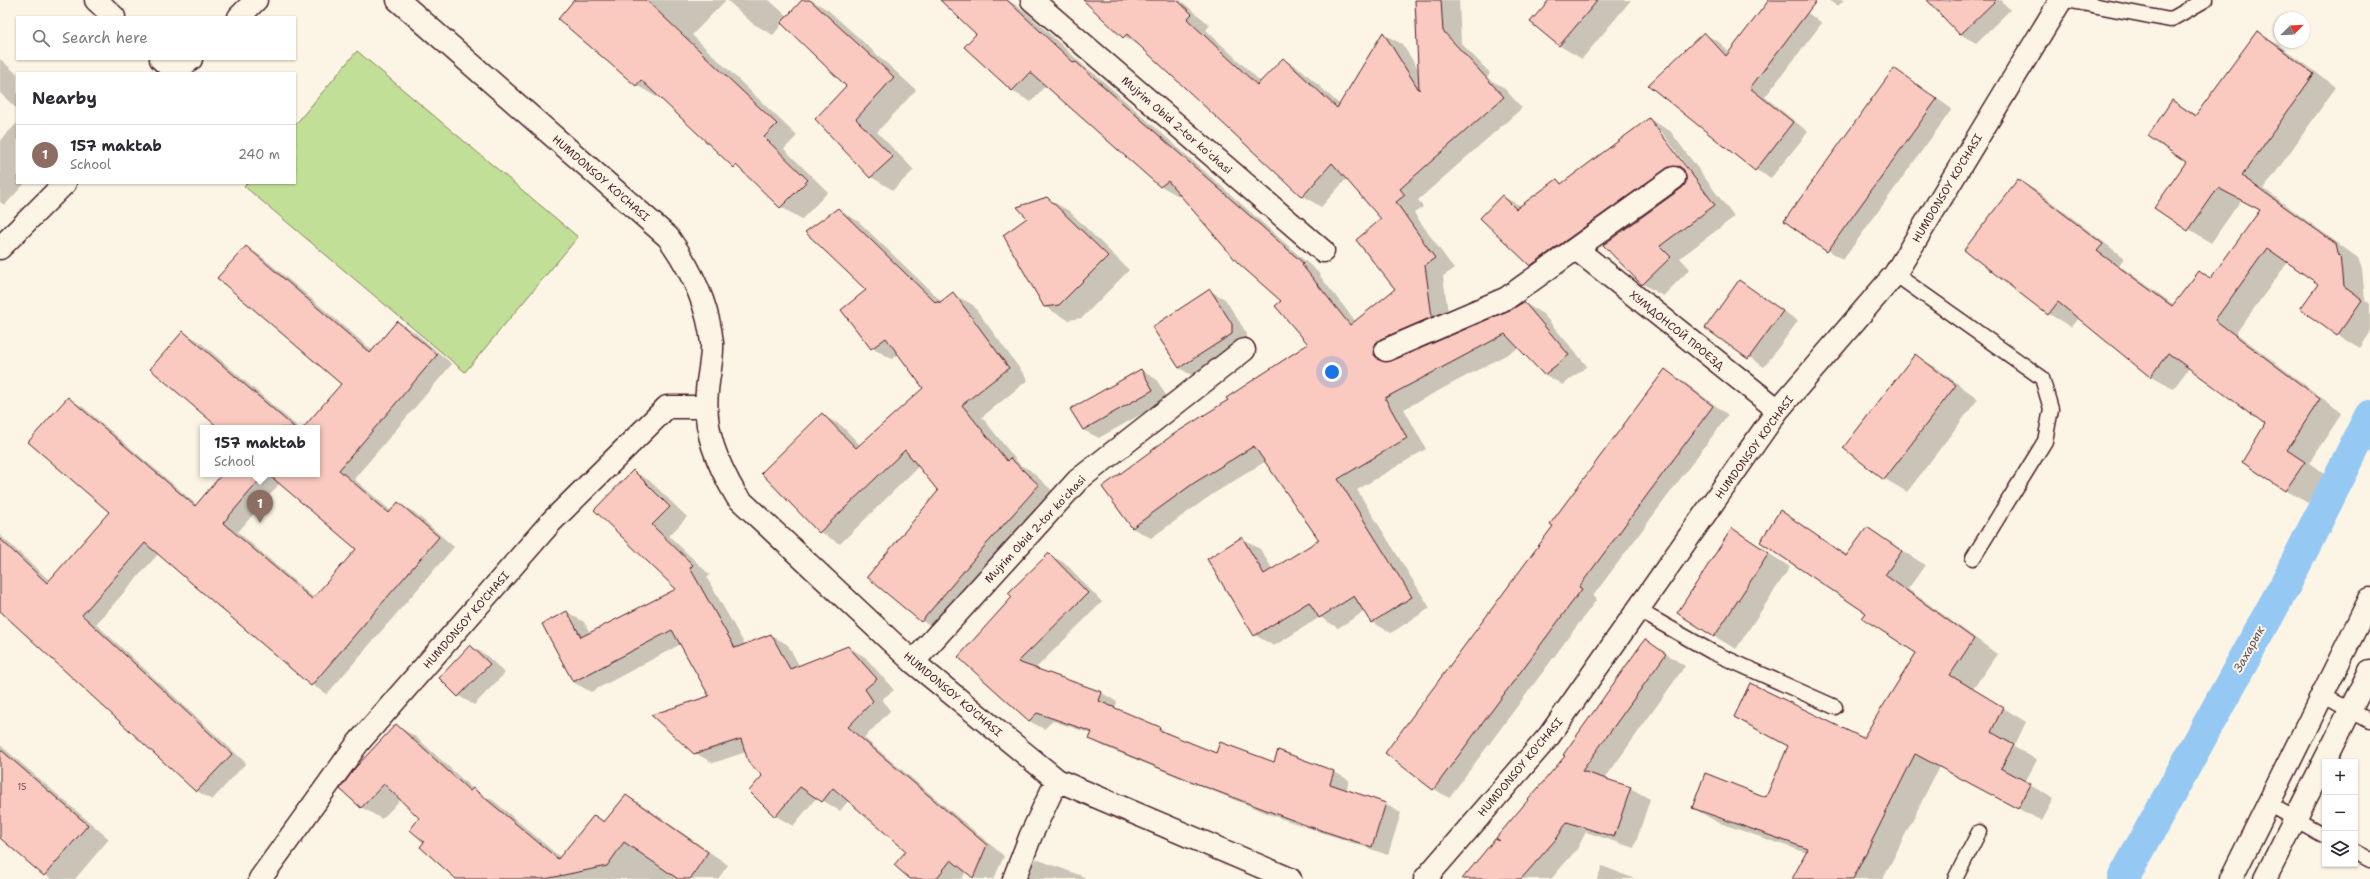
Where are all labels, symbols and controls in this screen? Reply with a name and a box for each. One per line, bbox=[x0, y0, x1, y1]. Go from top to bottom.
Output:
north arrow bbox=[2274, 12, 2310, 48]
search box bbox=[16, 16, 296, 60]
icon: search bbox=[30, 27, 52, 49]
text: Search here bbox=[62, 28, 148, 48]
street label: Mujrim Obid 2-tor koʻchasi bbox=[1118, 73, 1235, 178]
text: Nearby bbox=[32, 87, 97, 109]
street label: HUMDONSOY KO'CHASI bbox=[1909, 131, 1986, 245]
street label: HUMDONSOY KO'CHASI bbox=[549, 132, 653, 225]
text: 157 maktab bbox=[70, 136, 162, 156]
text: 1 bbox=[42, 146, 48, 163]
text: 240 m bbox=[238, 146, 280, 163]
text: School bbox=[70, 156, 111, 173]
street label: ХУМДОНСОЙ ПРОЕЗД bbox=[1626, 287, 1728, 374]
your location bbox=[1322, 362, 1342, 382]
street label: HUMDONSOY KO'CHASI bbox=[1712, 393, 1797, 502]
popup bbox=[200, 425, 320, 477]
text: 157 maktab bbox=[214, 433, 306, 453]
text: School bbox=[214, 453, 255, 470]
street label: Mujrim Obid 2-tor koʻchasi bbox=[981, 472, 1089, 586]
pin: 1 bbox=[247, 490, 273, 523]
street label: HUMDONSOY KO'CHASI bbox=[420, 568, 513, 672]
water label: Захарык bbox=[2230, 623, 2269, 675]
street label: HUMDONSOY KO'CHASI bbox=[900, 649, 1005, 740]
street label: HUMDONSOY KO'CHASI bbox=[1475, 715, 1566, 820]
map controls bbox=[2322, 759, 2358, 867]
button: + bbox=[2322, 759, 2358, 795]
house number: 15 bbox=[17, 781, 27, 793]
button: − bbox=[2322, 795, 2358, 831]
button: layers bbox=[2322, 831, 2358, 867]

